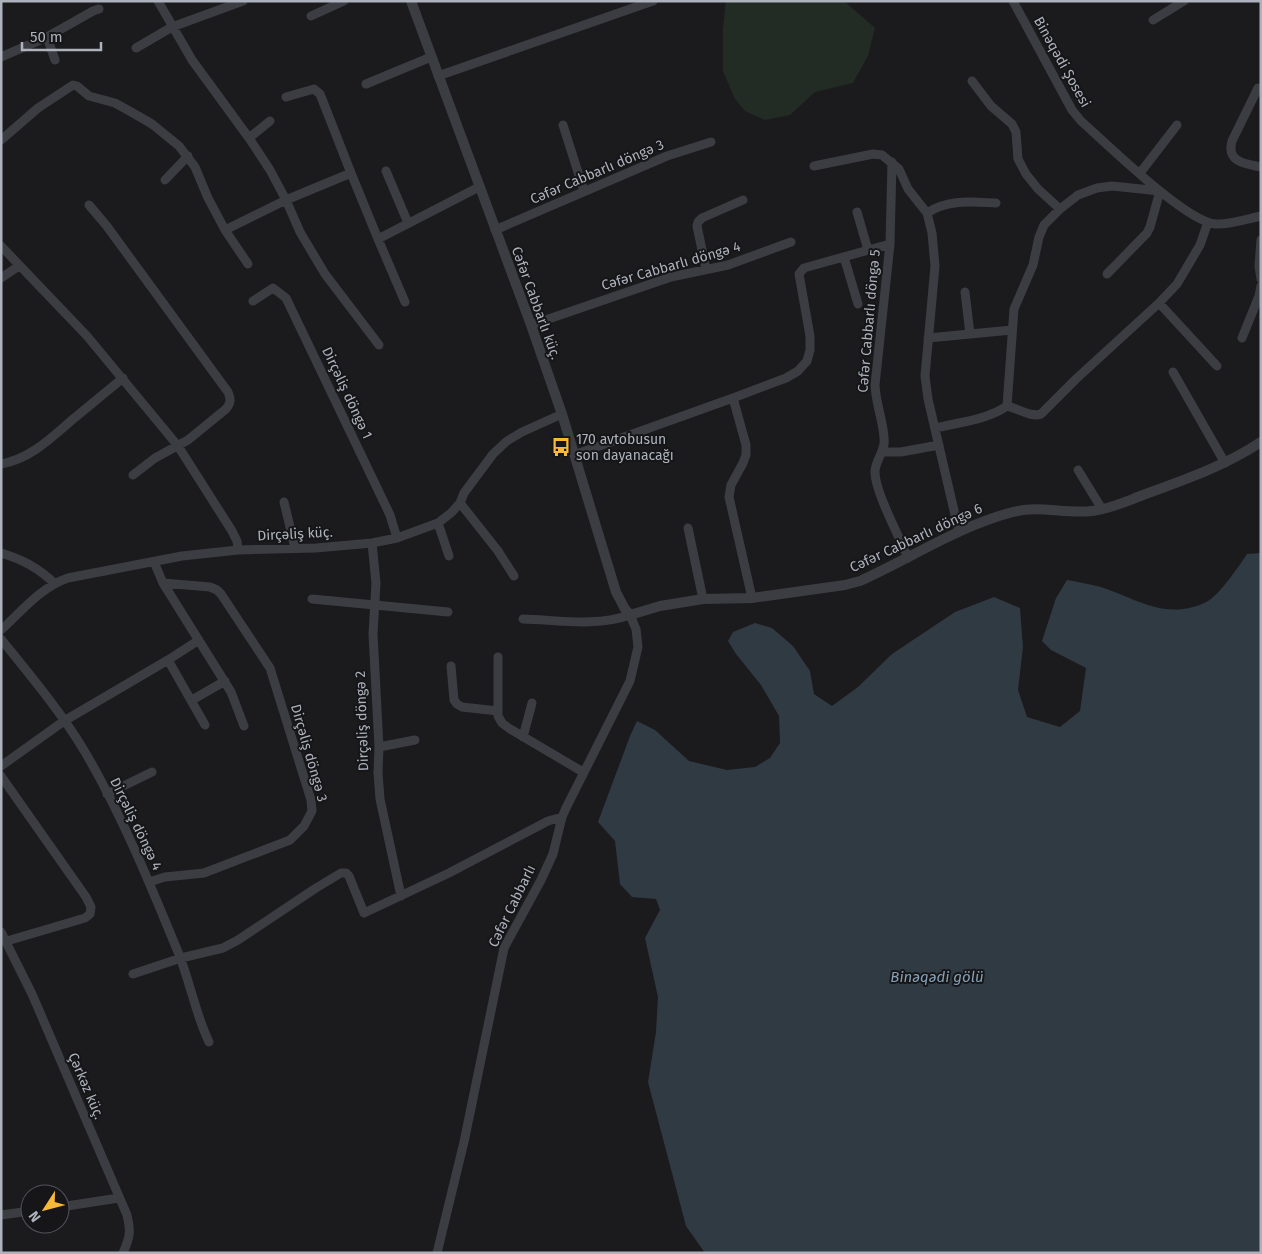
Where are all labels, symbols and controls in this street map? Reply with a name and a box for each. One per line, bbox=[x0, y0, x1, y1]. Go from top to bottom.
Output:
street label: Binəqədi Şosesi bbox=[1030, 14, 1094, 110]
scale bar bbox=[22, 20, 101, 52]
text: 50 m bbox=[30, 28, 63, 46]
street label: Cəfər Cabbarlı döngə 3 bbox=[528, 136, 666, 208]
street label: Cəfər Cabbarlı döngə 4 bbox=[599, 238, 743, 294]
street label: Cəfər Cabbarlı küç. bbox=[508, 244, 564, 362]
street label: Cəfər Cabbarlı döngə 5 bbox=[854, 249, 884, 393]
street label: Dirçəliş döngə 1 bbox=[318, 344, 376, 442]
place label: 170 avtobusun son dayanacağı bbox=[576, 431, 674, 464]
bus stop icon: 170 avtobusun son dayanacağı bbox=[550, 436, 572, 458]
street label: Cəfər Cabbarlı döngə 6 bbox=[847, 500, 985, 576]
street label: Dirçəliş küç. bbox=[257, 524, 333, 544]
street label: Dirçəliş döngə 2 bbox=[352, 670, 372, 772]
street label: Dirçəliş döngə 3 bbox=[287, 702, 331, 804]
street label: Dirçəliş döngə 4 bbox=[106, 775, 166, 874]
street label: Cəfər Cabbarlı bbox=[485, 862, 539, 950]
water label: Binəqədi gölü bbox=[890, 968, 984, 986]
street label: Çərkəz küç. bbox=[64, 1050, 108, 1122]
north arrow bbox=[20, 1184, 70, 1234]
text: N bbox=[25, 1208, 44, 1225]

